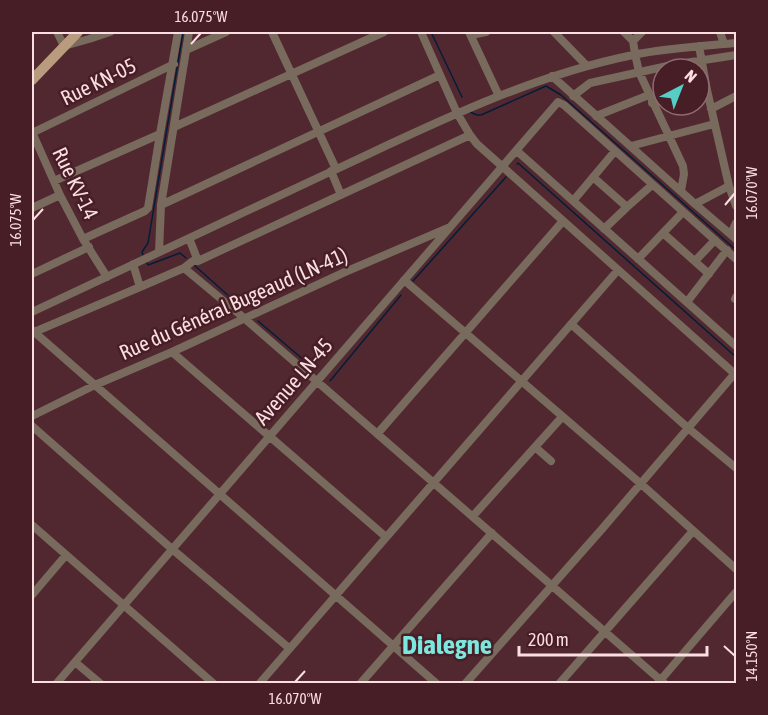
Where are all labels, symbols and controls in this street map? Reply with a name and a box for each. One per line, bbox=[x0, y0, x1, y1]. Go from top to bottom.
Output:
text: 16.075°W bbox=[175, 8, 228, 25]
street label: Rue KN-05 bbox=[56, 53, 140, 109]
north arrow bbox=[651, 57, 711, 117]
text: N bbox=[682, 66, 701, 86]
street label: Rue KV-14 bbox=[48, 143, 104, 223]
text: 16.070°W bbox=[743, 166, 760, 219]
text: 16.075°W bbox=[7, 193, 24, 246]
street label: Rue du Général Bugeaud (LN-41) bbox=[115, 242, 351, 364]
street label: Avenue LN-45 bbox=[249, 333, 337, 429]
scale bar bbox=[519, 619, 706, 657]
district label: Dialegne bbox=[402, 629, 492, 660]
text: 200 m bbox=[528, 629, 569, 650]
text: 14.150°N bbox=[743, 631, 760, 681]
text: 16.070°W bbox=[269, 690, 322, 707]

